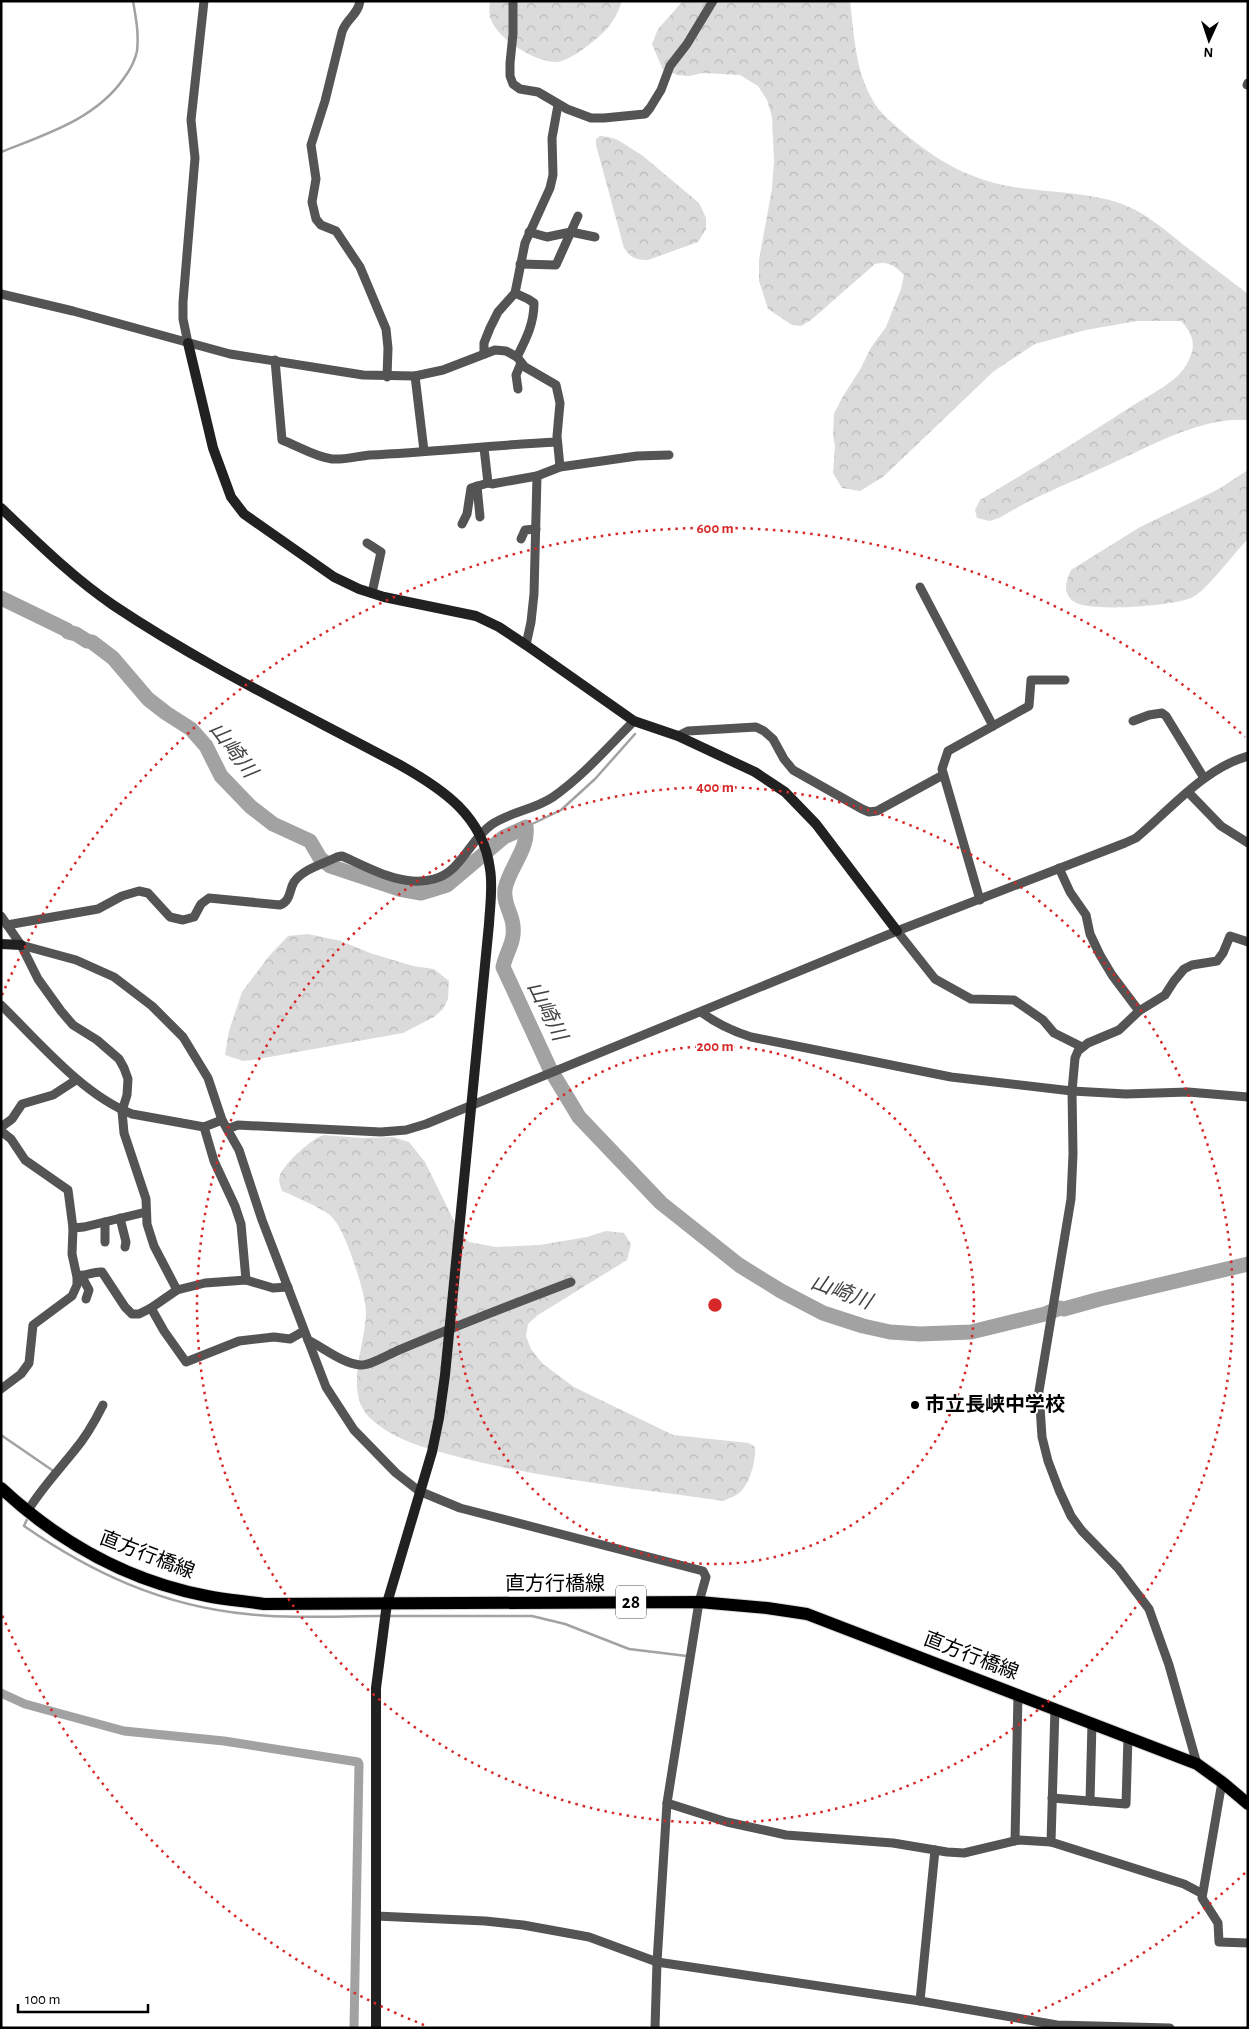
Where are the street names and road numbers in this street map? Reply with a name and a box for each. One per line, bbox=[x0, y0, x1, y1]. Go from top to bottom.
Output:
street label: 直方行橋線 bbox=[97, 1526, 198, 1582]
street label: 直方行橋線 bbox=[505, 1572, 605, 1594]
road number: 28 bbox=[616, 1585, 646, 1618]
street label: 直方行橋線 bbox=[921, 1627, 1022, 1683]

